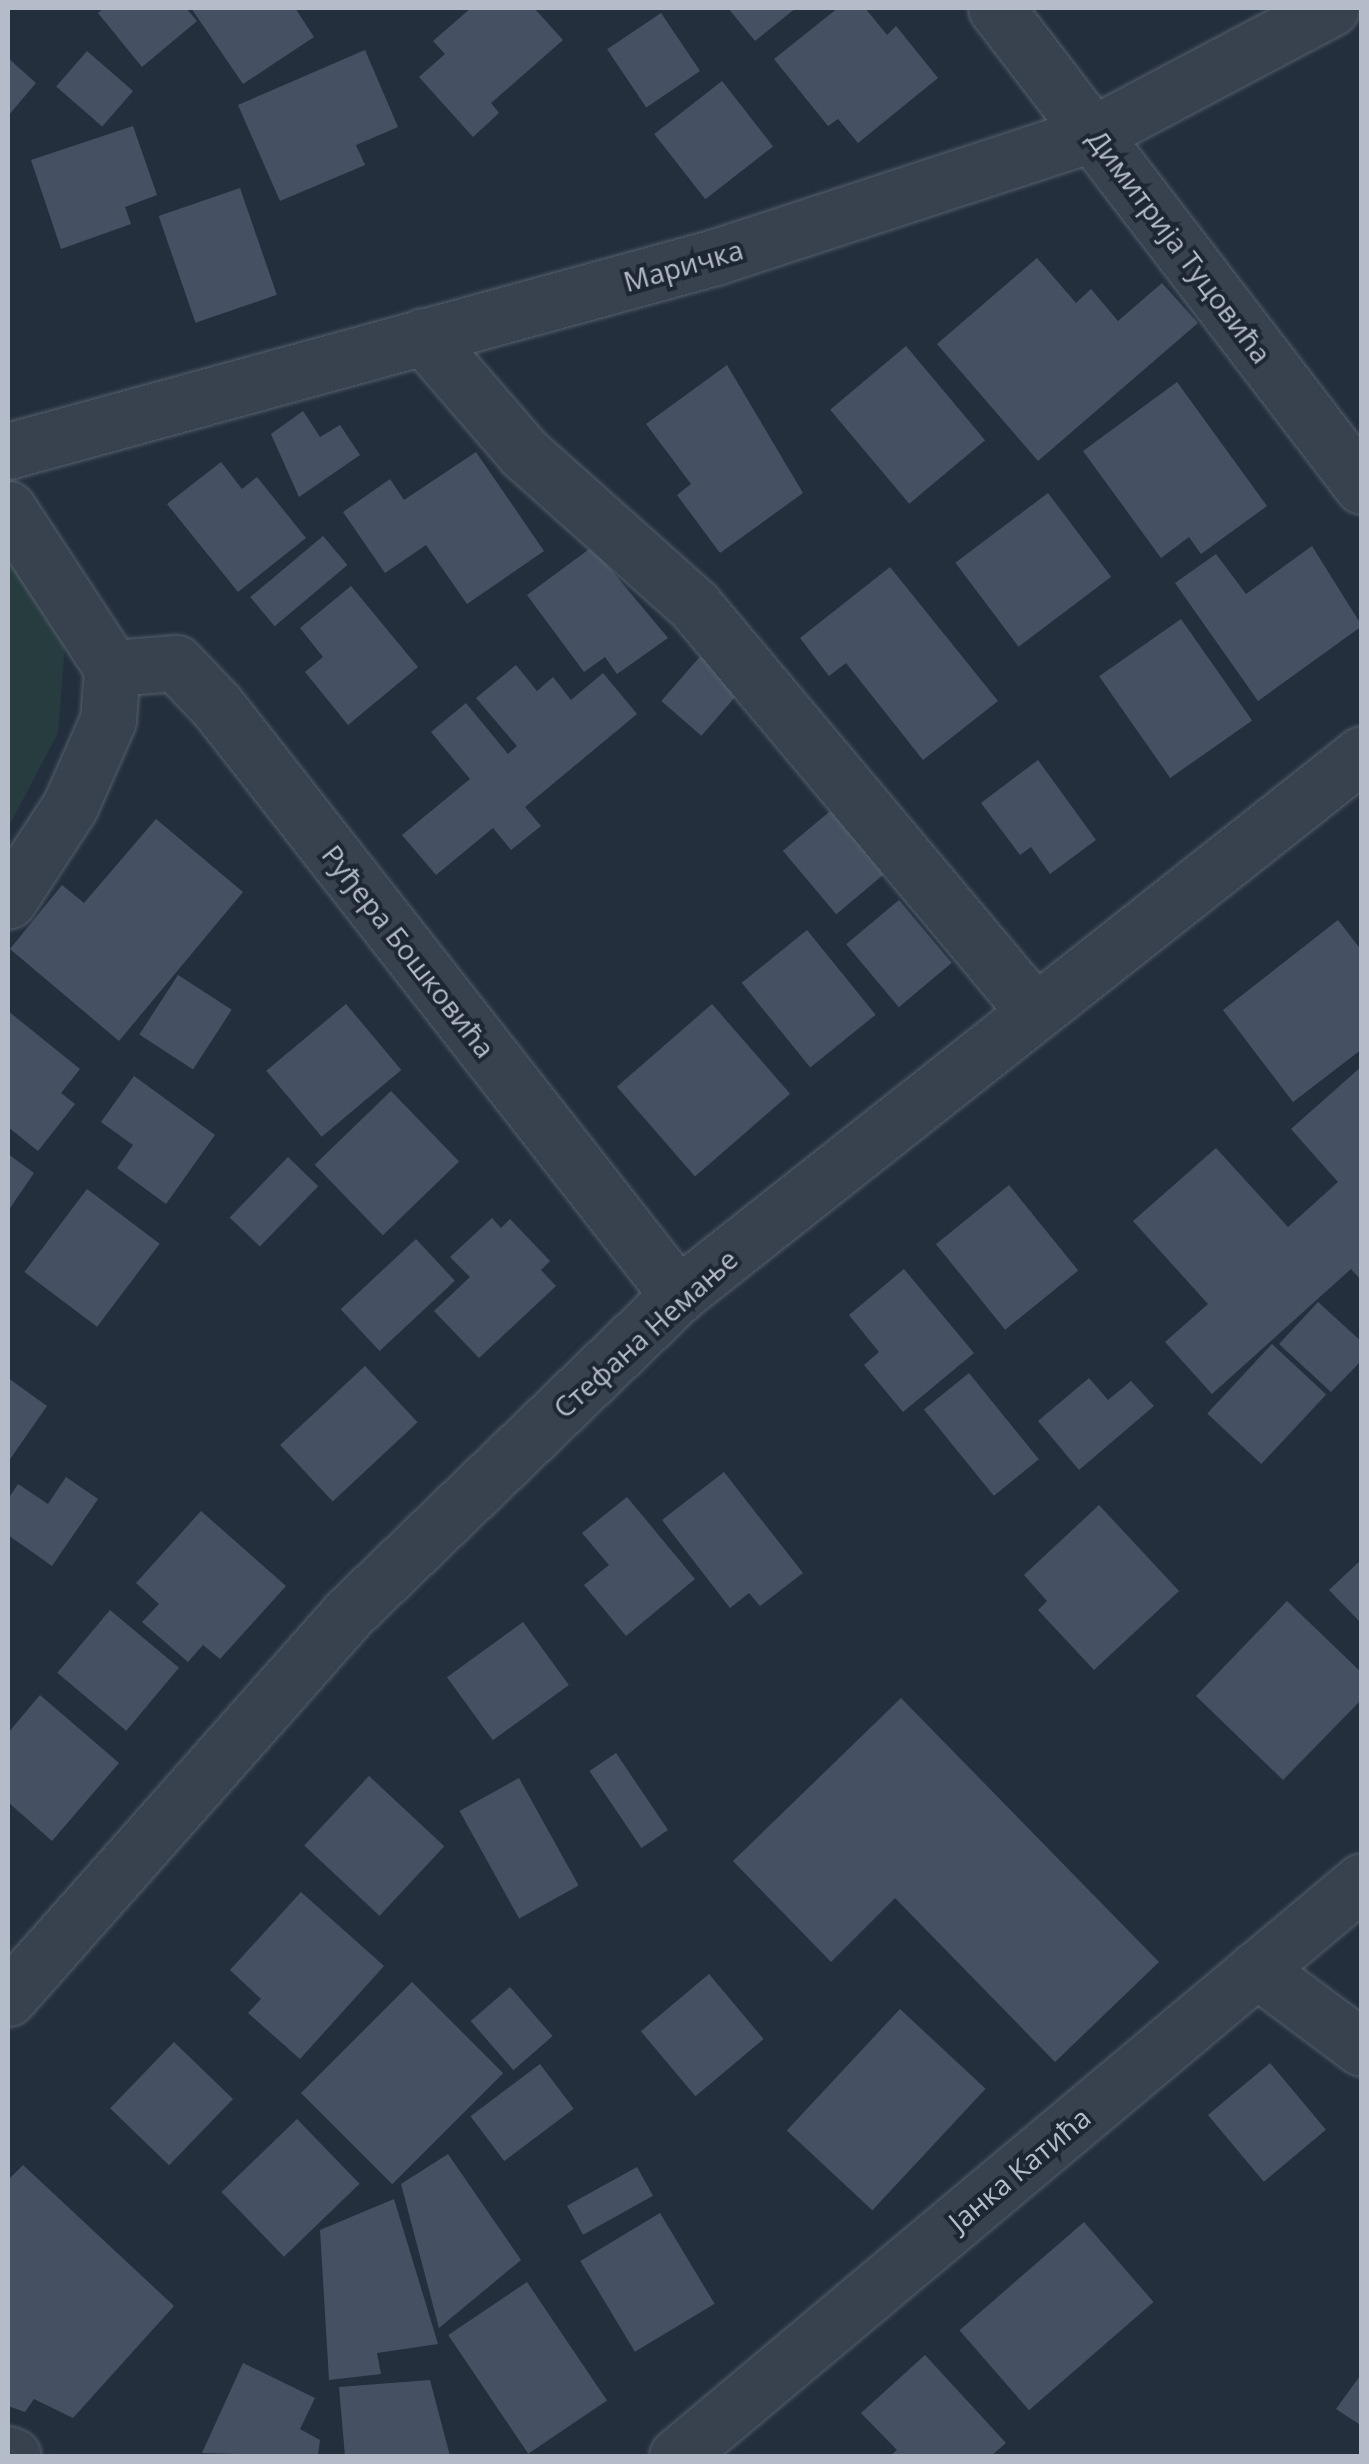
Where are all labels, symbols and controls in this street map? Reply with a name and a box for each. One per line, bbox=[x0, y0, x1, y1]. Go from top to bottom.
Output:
street label: Димитрија Туцовића bbox=[1081, 123, 1279, 369]
street label: Маричка bbox=[619, 232, 747, 298]
street label: Руђера Бошковића bbox=[316, 838, 502, 1064]
street label: Стефана Немање bbox=[546, 1242, 744, 1424]
street label: Јанка Катића bbox=[941, 2100, 1097, 2238]

